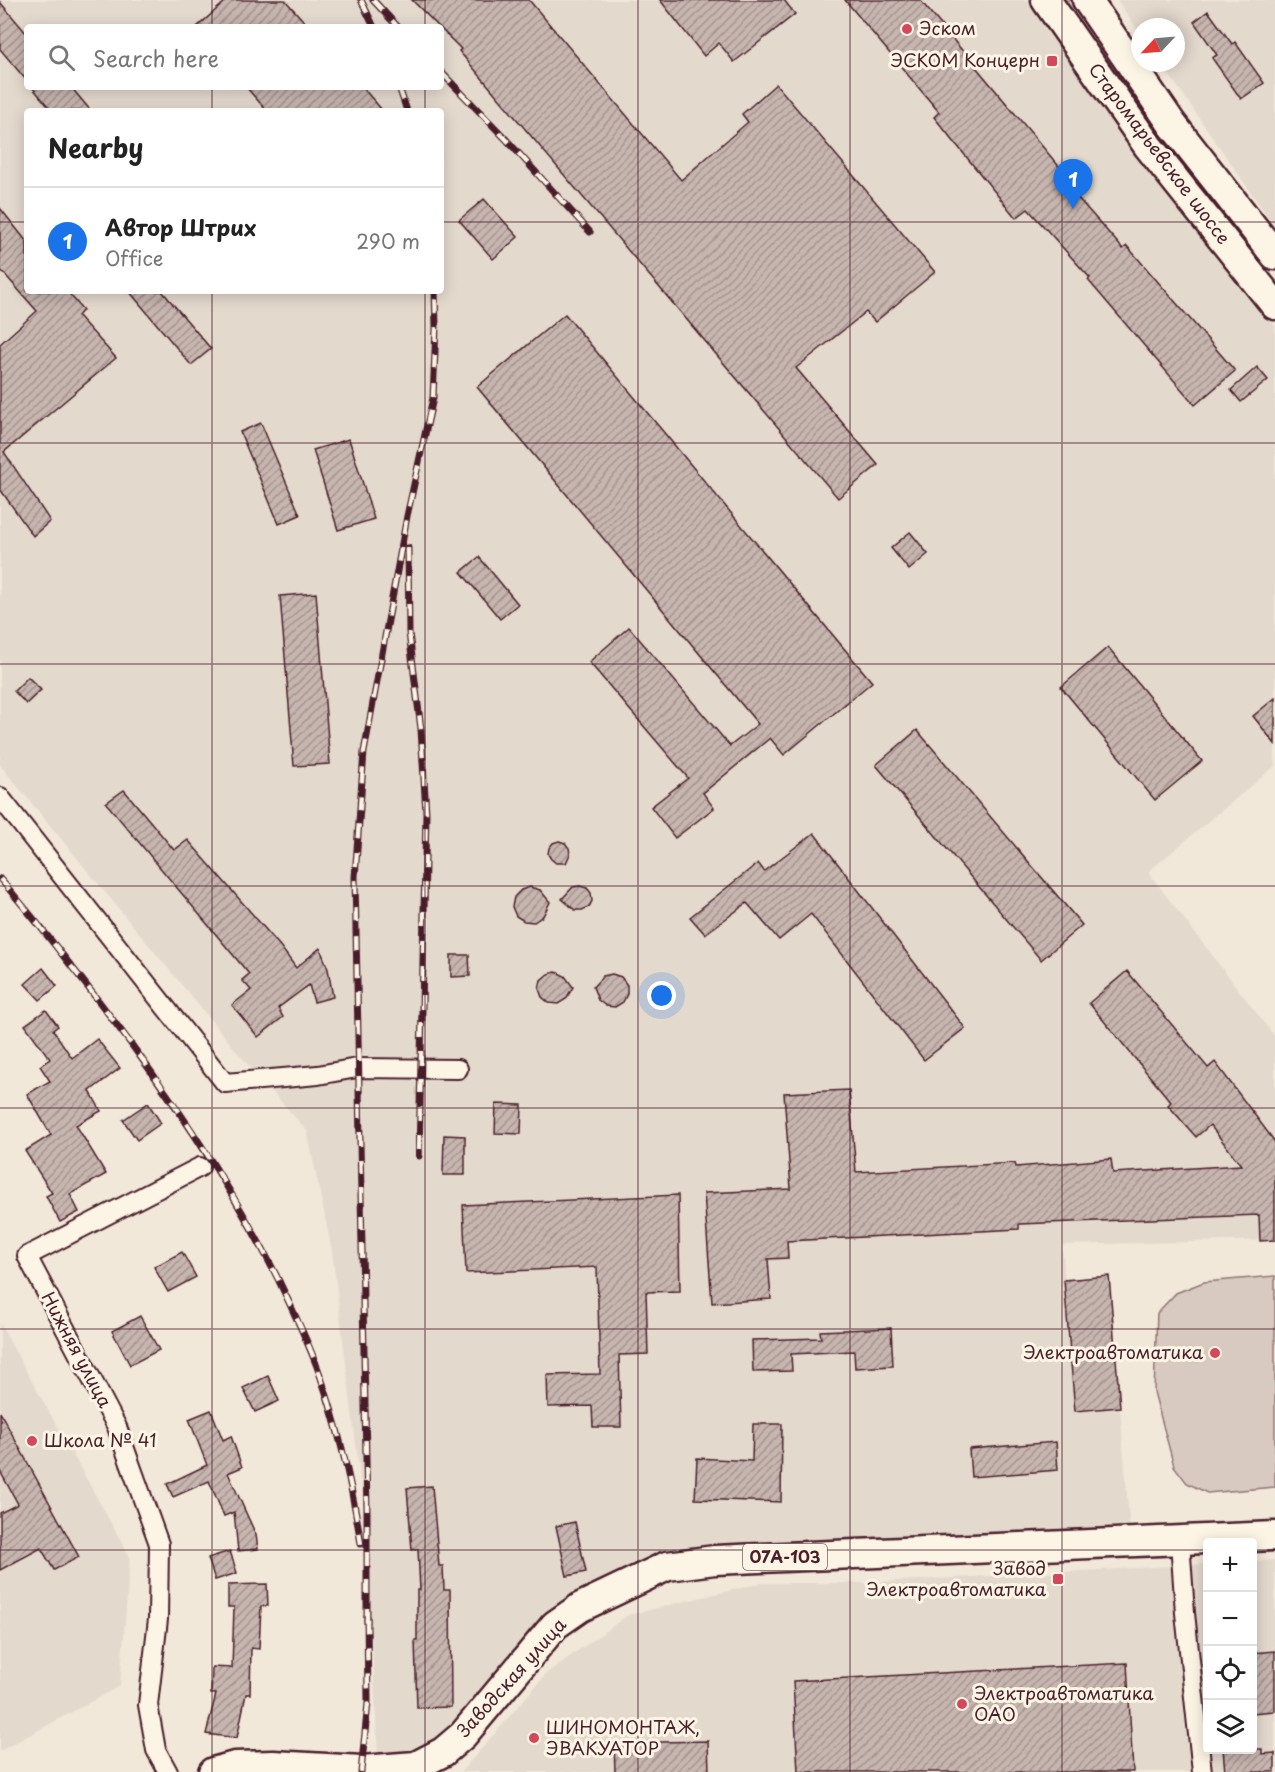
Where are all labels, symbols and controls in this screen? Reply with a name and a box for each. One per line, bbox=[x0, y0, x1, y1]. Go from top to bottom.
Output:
place label: Эском bbox=[919, 14, 976, 41]
north arrow bbox=[1131, 18, 1185, 72]
marker: Эском bbox=[900, 22, 914, 36]
search box bbox=[24, 24, 444, 90]
icon: search bbox=[45, 41, 78, 74]
text: Search here bbox=[93, 41, 219, 74]
place label: ЭСКОМ Концерн bbox=[891, 46, 1040, 73]
marker: ЭСКОМ Концерн bbox=[1045, 54, 1059, 68]
street label: Старомарьевское шоссе bbox=[1083, 57, 1238, 250]
text: Nearby bbox=[48, 128, 143, 167]
pin: 1 bbox=[1054, 160, 1092, 209]
text: Автор Штрих bbox=[105, 210, 256, 243]
text: 1 bbox=[63, 226, 72, 256]
text: 290 m bbox=[356, 226, 420, 256]
text: Office bbox=[105, 243, 163, 273]
your location bbox=[647, 981, 676, 1010]
street label: Нижняя улица bbox=[35, 1286, 120, 1413]
place label: Электроавтоматика bbox=[1023, 1338, 1204, 1365]
marker: Электроавтоматика bbox=[1208, 1346, 1222, 1360]
place label: Школа № 41 bbox=[44, 1426, 157, 1453]
marker: Школа № 41 bbox=[25, 1434, 39, 1448]
map controls bbox=[1203, 1538, 1257, 1754]
button: + bbox=[1203, 1538, 1257, 1592]
road number: 07А-103 bbox=[743, 1544, 827, 1570]
place label: Завод Электроавтоматика bbox=[866, 1554, 1047, 1602]
marker: Завод Электроавтоматика bbox=[1051, 1572, 1065, 1586]
button: − bbox=[1203, 1592, 1257, 1646]
street label: Заводская улица bbox=[450, 1611, 572, 1743]
button: locate bbox=[1203, 1646, 1257, 1700]
place label: Электроавтоматика ОАО bbox=[974, 1679, 1154, 1727]
marker: Электроавтоматика ОАО bbox=[955, 1697, 969, 1711]
button: layers bbox=[1203, 1700, 1257, 1754]
place label: ШИНОМОНТАЖ, ЭВАКУАТОР bbox=[546, 1713, 700, 1761]
marker: ШИНОМОНТАЖ, ЭВАКУАТОР bbox=[527, 1731, 541, 1745]

